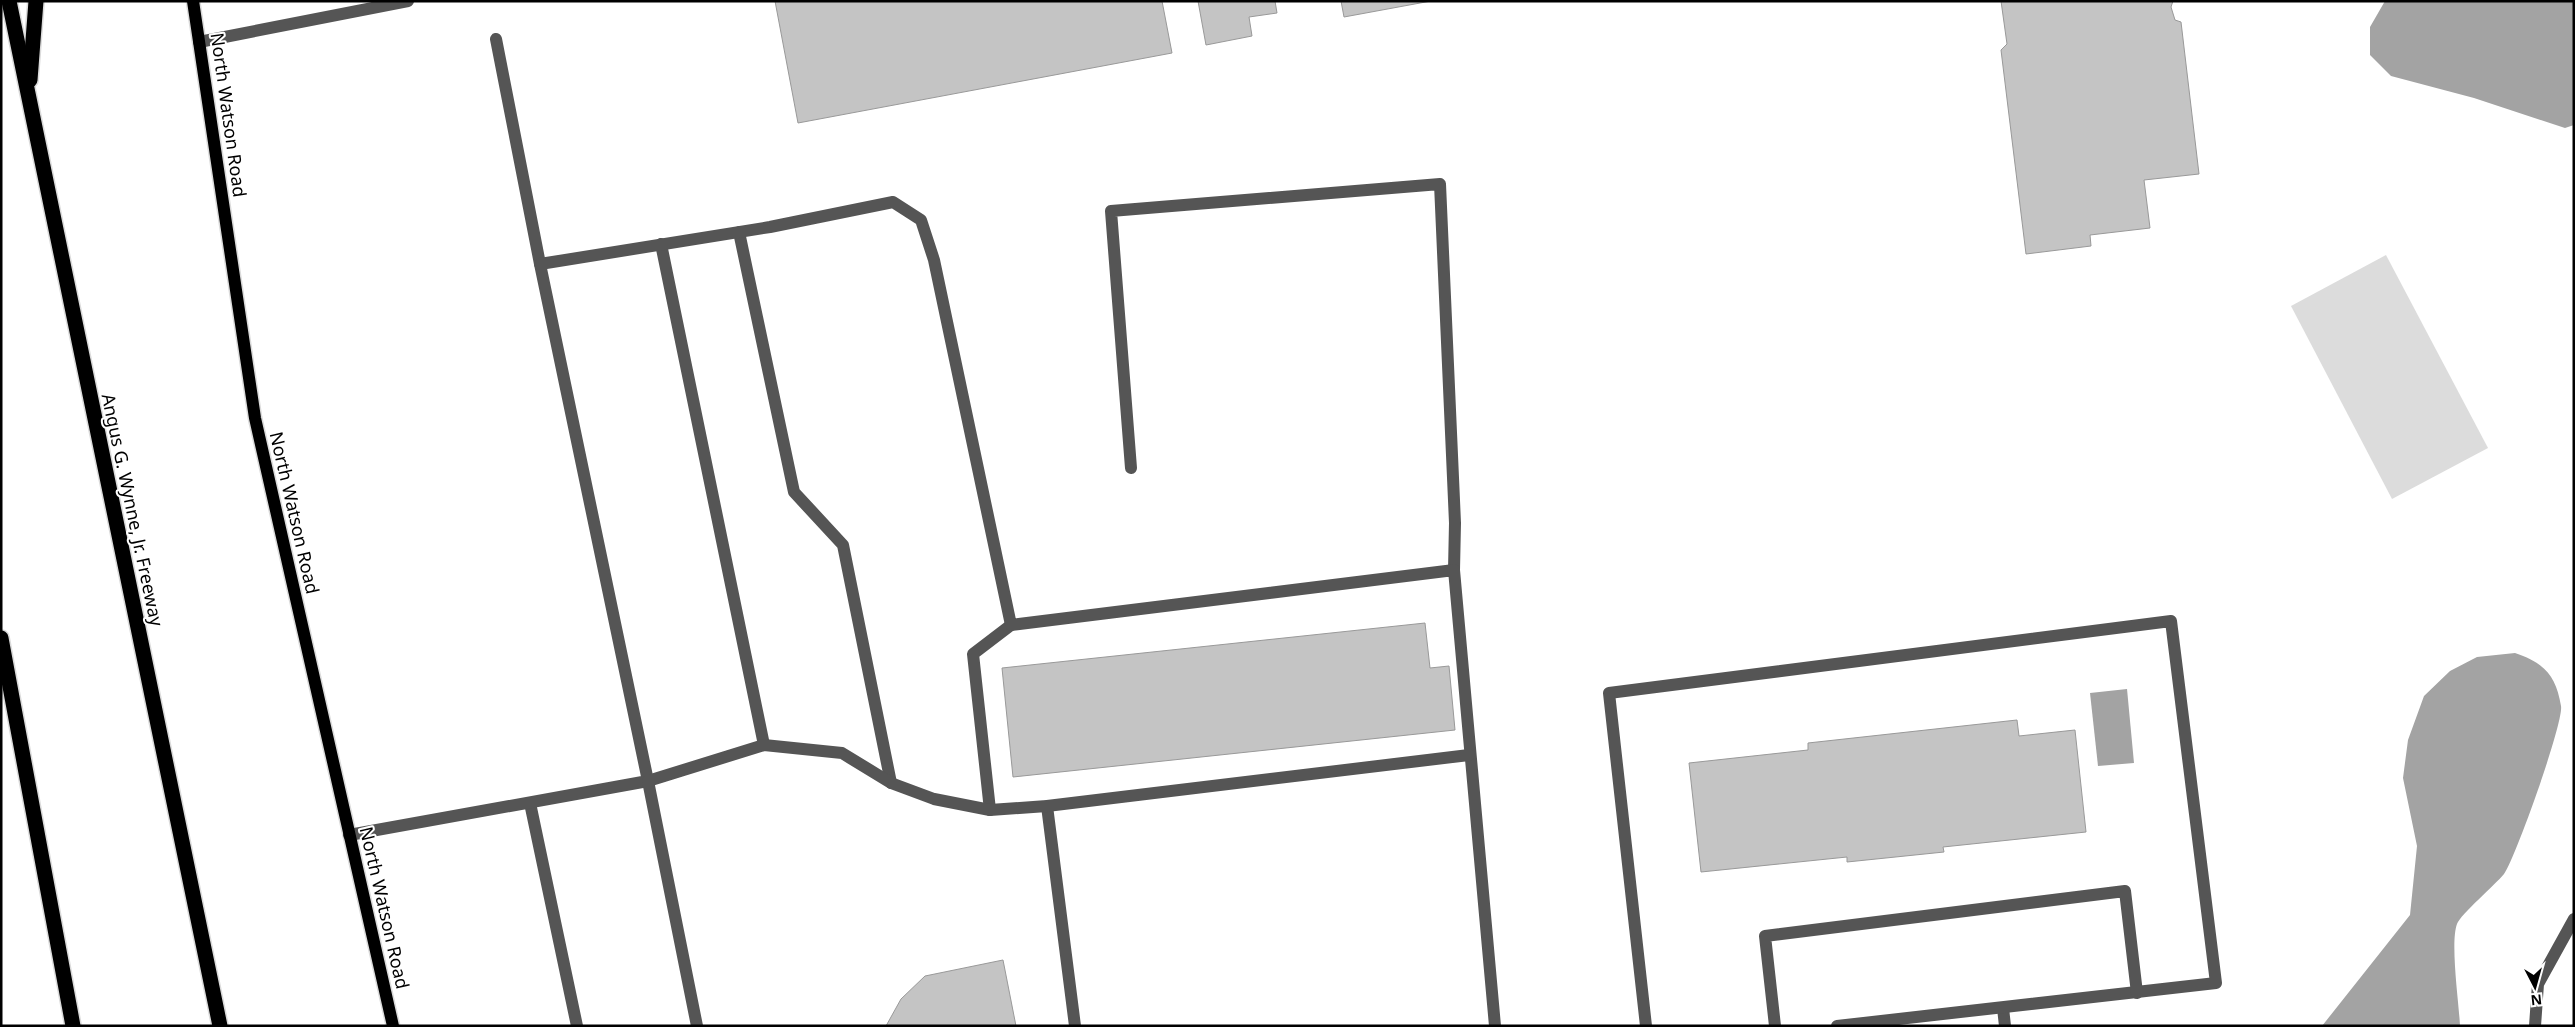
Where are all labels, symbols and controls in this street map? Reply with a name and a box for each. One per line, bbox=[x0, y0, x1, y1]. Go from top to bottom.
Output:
street label: North Watson Road bbox=[206, 31, 252, 199]
street label: Angus G. Wynne, Jr. Freeway bbox=[97, 391, 170, 629]
street label: North Watson Road bbox=[265, 429, 325, 596]
street label: North Watson Road bbox=[355, 824, 415, 991]
north arrow bbox=[2510, 962, 2560, 1012]
text: N bbox=[2530, 990, 2543, 1010]

